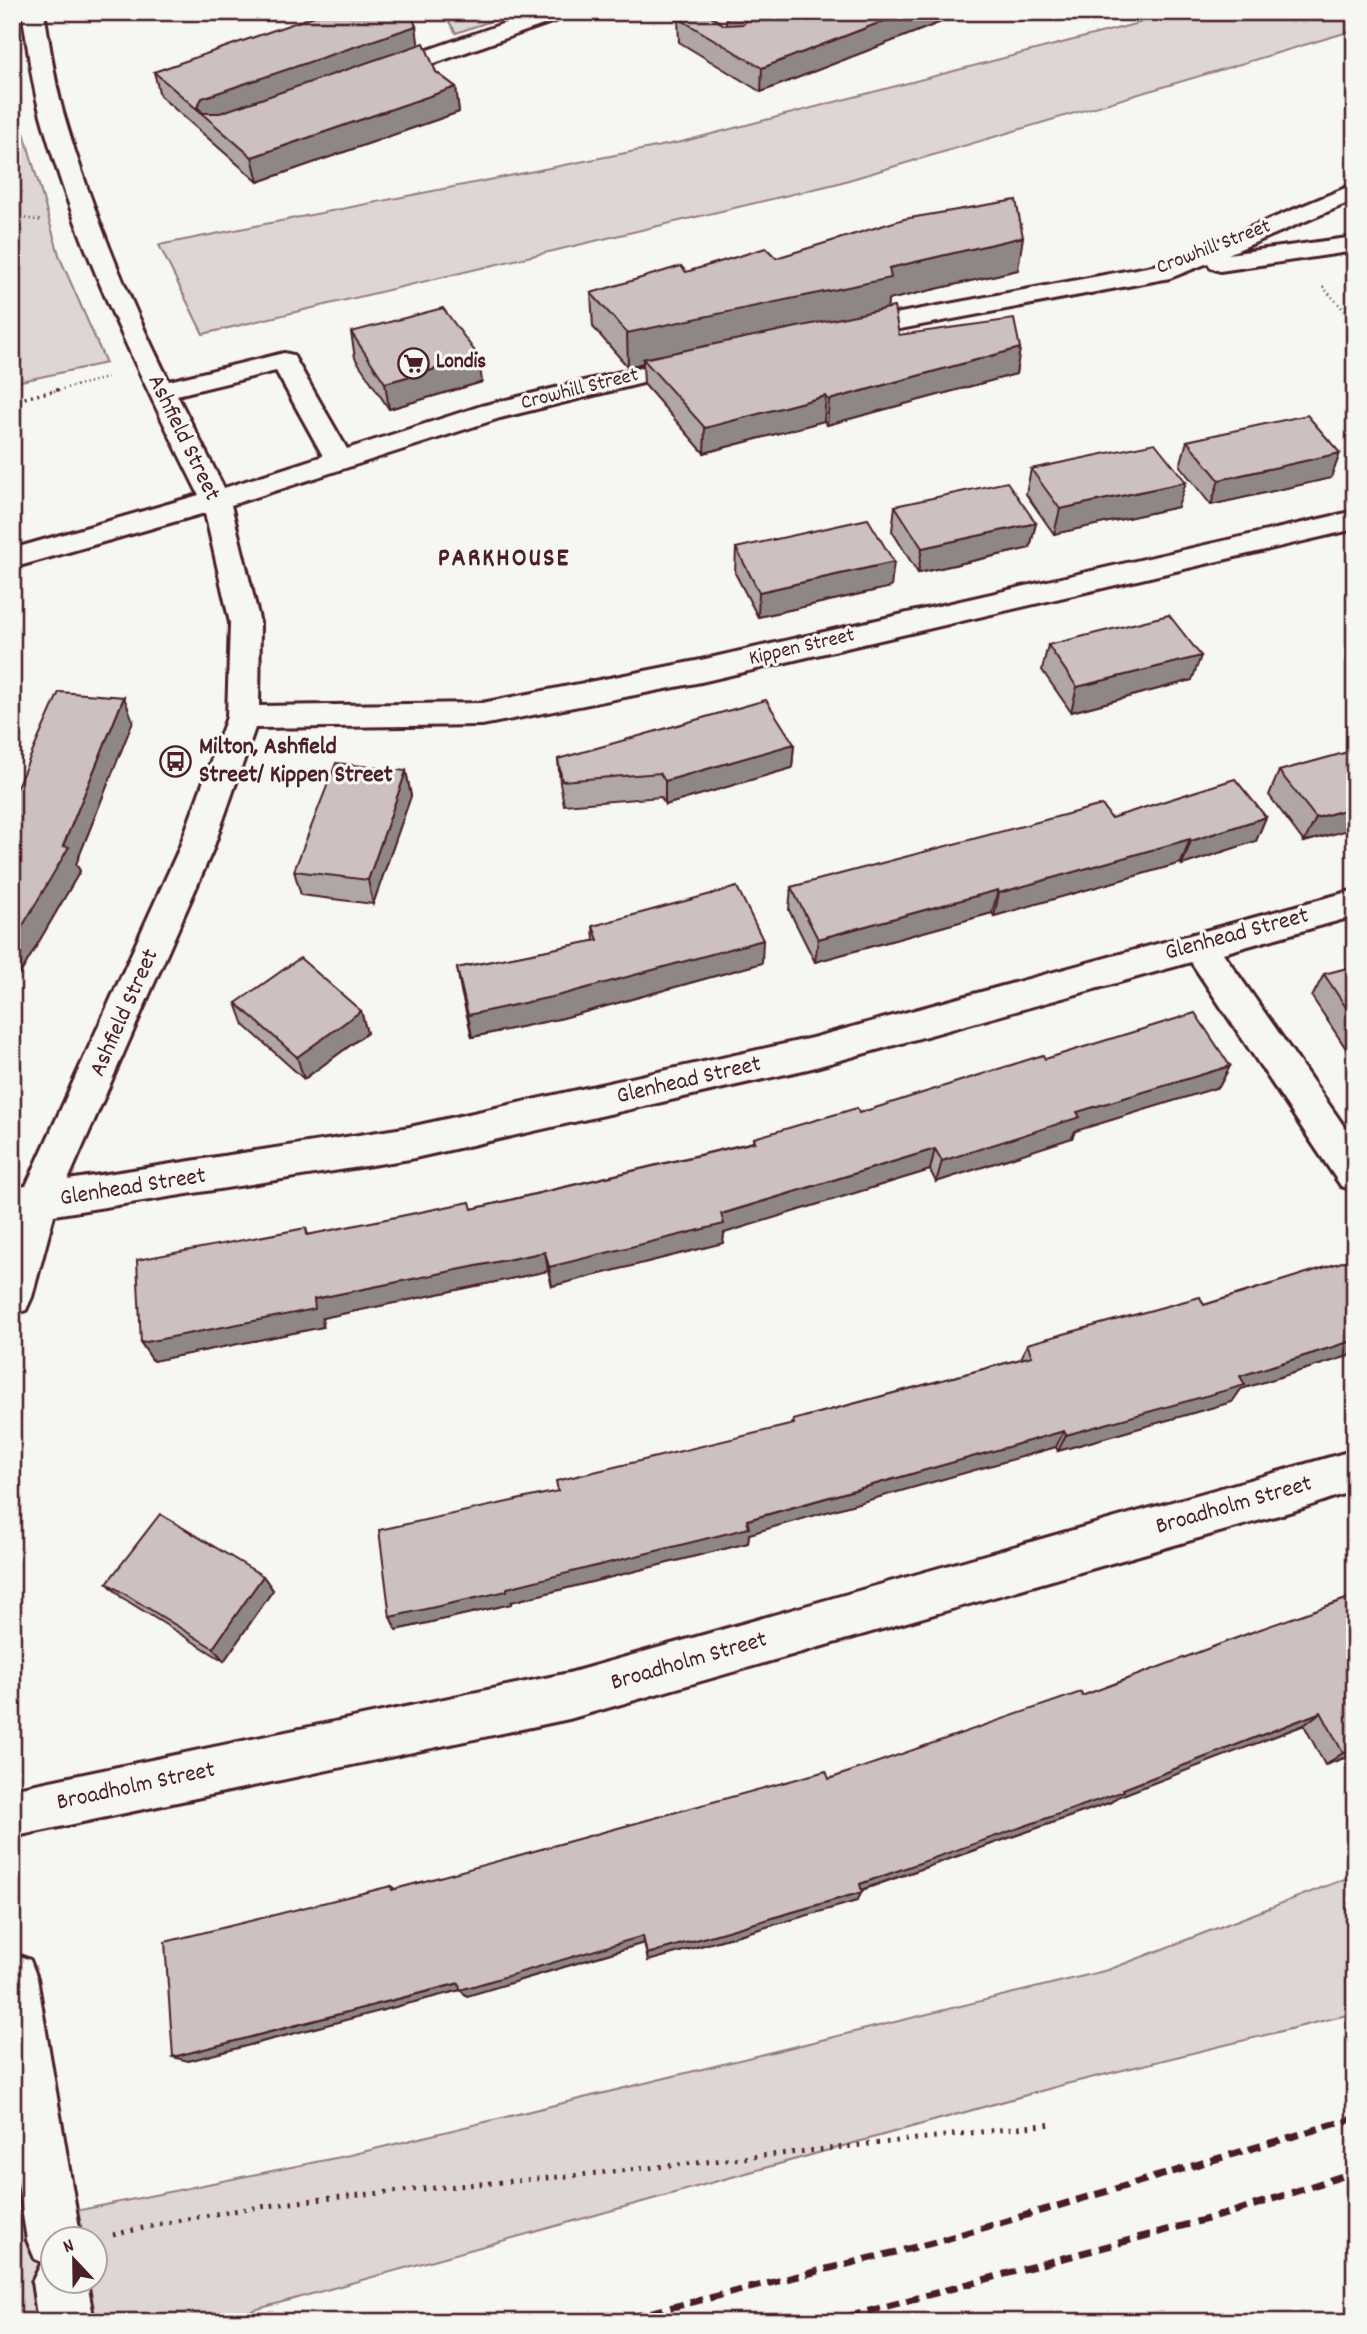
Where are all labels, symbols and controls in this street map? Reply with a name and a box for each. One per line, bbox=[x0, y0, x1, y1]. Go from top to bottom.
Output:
street label: Crowhill Street bbox=[1152, 212, 1276, 284]
supermarket icon: Londis bbox=[396, 346, 430, 380]
place label: Londis bbox=[436, 348, 486, 378]
street label: Crowhill Street bbox=[518, 361, 642, 419]
street label: Ashfield Street bbox=[138, 369, 228, 507]
district label: PARKHOUSE bbox=[438, 541, 570, 578]
street label: Kippen Street bbox=[746, 621, 858, 675]
place label: Milton, Ashfield Street/ Kippen Street bbox=[199, 731, 393, 793]
bus stop icon: Milton, Ashfield Street/ Kippen Street bbox=[159, 745, 193, 779]
street label: Glenhead Street bbox=[1161, 899, 1313, 970]
street label: Ashfield Street bbox=[82, 944, 168, 1082]
street label: Glenhead Street bbox=[613, 1048, 765, 1114]
street label: Glenhead Street bbox=[58, 1160, 209, 1216]
street label: Broadholm Street bbox=[1152, 1467, 1316, 1545]
street label: Broadholm Street bbox=[607, 1623, 771, 1701]
street label: Broadholm Street bbox=[54, 1754, 218, 1820]
north arrow bbox=[38, 2226, 108, 2296]
text: N bbox=[60, 2233, 78, 2262]

